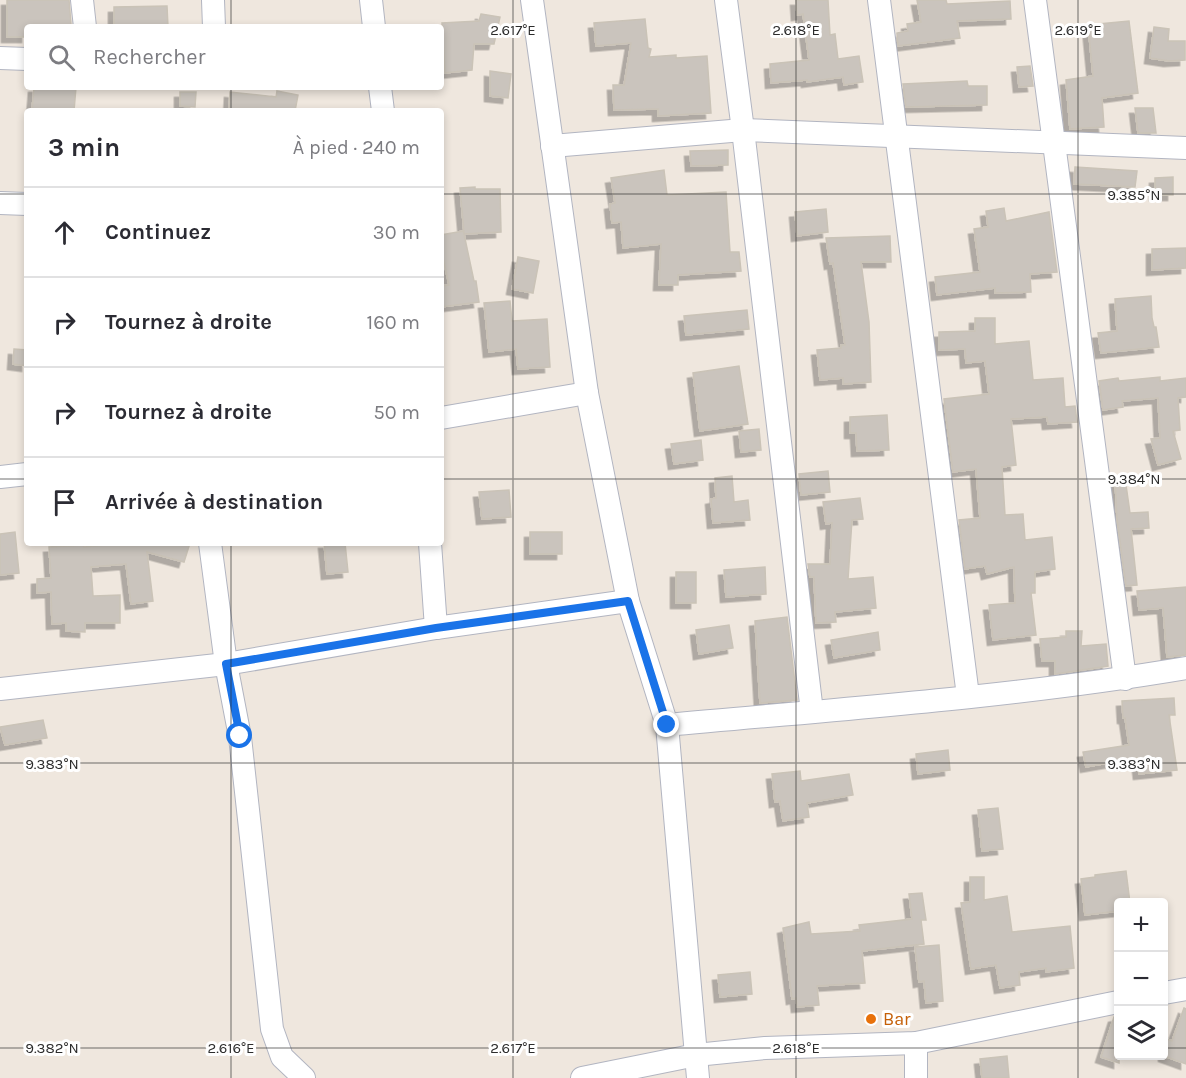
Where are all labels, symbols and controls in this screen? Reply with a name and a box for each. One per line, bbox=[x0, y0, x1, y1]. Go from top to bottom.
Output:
text: 2.617°E bbox=[490, 21, 536, 39]
text: 2.618°E bbox=[772, 21, 820, 39]
text: 2.619°E bbox=[1054, 21, 1102, 39]
search box bbox=[24, 24, 444, 90]
icon: search bbox=[45, 41, 78, 74]
text: Rechercher bbox=[93, 44, 206, 70]
text: 3 min bbox=[48, 132, 120, 163]
text: À pied · 240 m bbox=[293, 136, 420, 159]
text: 9.385°N bbox=[1107, 186, 1161, 204]
icon: ahead bbox=[48, 216, 81, 249]
text: Continuez bbox=[105, 219, 211, 245]
text: 30 m bbox=[373, 221, 420, 244]
icon: right bbox=[48, 306, 81, 339]
text: Tournez à droite bbox=[105, 309, 272, 335]
text: 160 m bbox=[367, 311, 420, 334]
icon: right bbox=[48, 396, 81, 429]
text: Tournez à droite bbox=[105, 399, 272, 425]
text: 50 m bbox=[373, 401, 420, 424]
text: 9.384°N bbox=[1107, 470, 1161, 488]
icon: arrive bbox=[48, 486, 81, 519]
text: Arrivée à destination bbox=[105, 489, 323, 515]
route end bbox=[653, 711, 679, 737]
route start bbox=[226, 722, 252, 748]
text: 9.383°N bbox=[25, 755, 79, 773]
text: 9.383°N bbox=[1107, 755, 1161, 773]
map controls bbox=[1114, 898, 1168, 1060]
button: + bbox=[1114, 898, 1168, 952]
button: − bbox=[1114, 952, 1168, 1006]
button: layers bbox=[1114, 1006, 1168, 1060]
place label: Bar bbox=[883, 1008, 911, 1030]
marker: Bar bbox=[864, 1012, 878, 1026]
text: 9.382°N bbox=[25, 1039, 79, 1057]
text: 2.616°E bbox=[207, 1039, 255, 1057]
text: 2.617°E bbox=[490, 1039, 536, 1057]
text: 2.618°E bbox=[772, 1039, 820, 1057]

